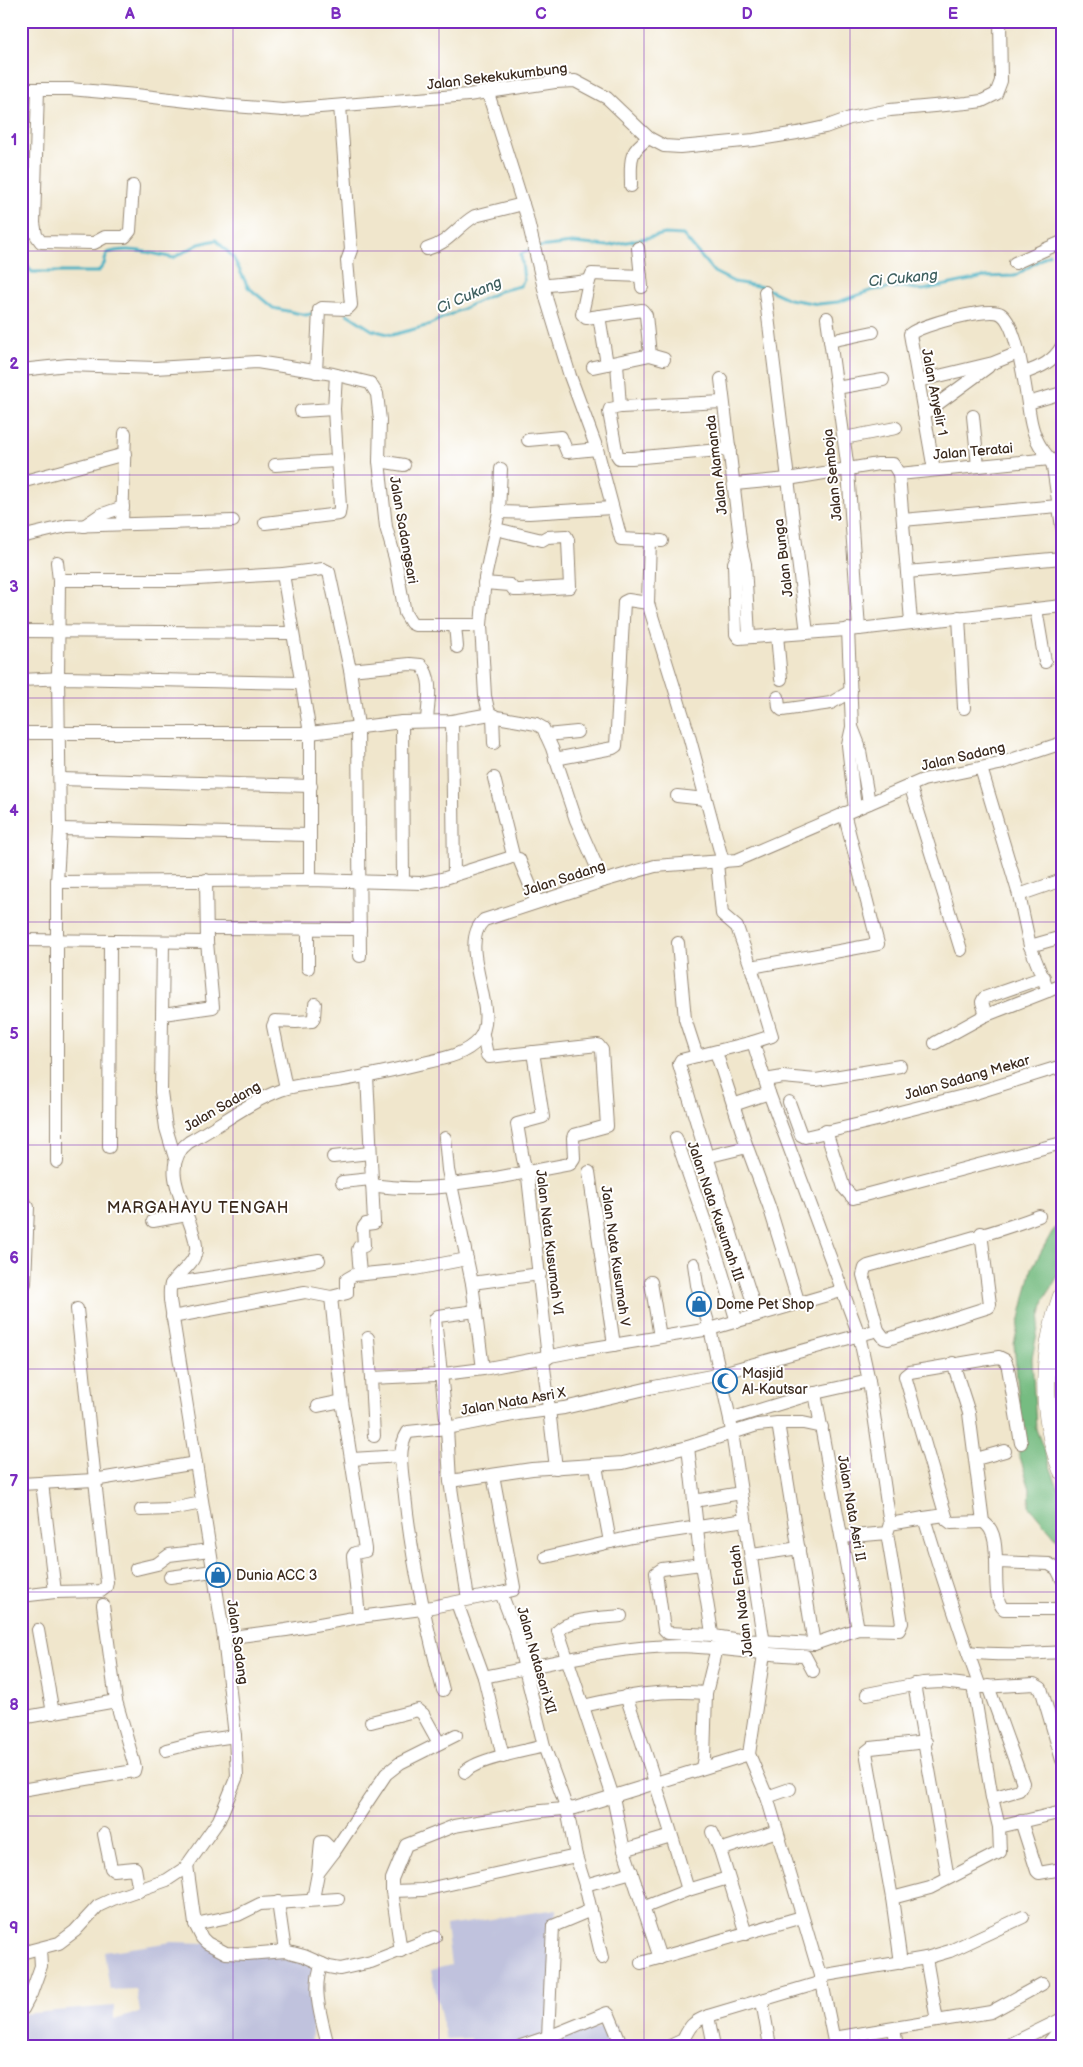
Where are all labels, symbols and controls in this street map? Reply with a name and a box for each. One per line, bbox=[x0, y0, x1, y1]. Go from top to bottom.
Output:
text: A bbox=[124, 5, 135, 24]
text: B bbox=[330, 5, 342, 24]
text: C bbox=[535, 5, 547, 24]
text: D bbox=[741, 5, 753, 24]
text: E bbox=[948, 5, 958, 24]
street label: Jalan Sekekukumbung bbox=[426, 59, 568, 94]
text: 1 bbox=[11, 131, 17, 150]
water label: Ci Cukang bbox=[868, 265, 939, 292]
water label: Ci Cukang bbox=[434, 272, 505, 318]
street label: Jalan Anyelir 1 bbox=[918, 347, 951, 437]
text: 2 bbox=[9, 355, 19, 374]
street label: Jalan Alamanda bbox=[702, 414, 731, 516]
street label: Jalan Semboja bbox=[819, 428, 846, 522]
street label: Jalan Teratai bbox=[932, 440, 1014, 463]
street label: Jalan Sadangsari bbox=[386, 475, 421, 585]
street label: Jalan Bunga bbox=[770, 518, 797, 598]
text: 3 bbox=[9, 578, 19, 597]
street label: Jalan Sadang bbox=[919, 739, 1007, 774]
text: 4 bbox=[9, 802, 19, 821]
street label: Jalan Sadang bbox=[521, 857, 607, 900]
text: 5 bbox=[9, 1025, 19, 1044]
street label: Jalan Sadang Mekar bbox=[903, 1051, 1033, 1103]
street label: Jalan Sadang bbox=[181, 1078, 264, 1135]
street label: Jalan Nata Kusumah III bbox=[684, 1139, 747, 1283]
street label: Jalan Nata Kusumah VI bbox=[532, 1168, 567, 1316]
street label: Jalan Nata Kusumah V bbox=[597, 1185, 634, 1328]
district label: MARGAHAYU TENGAH bbox=[107, 1199, 289, 1218]
text: 6 bbox=[9, 1249, 19, 1268]
shop icon: Dome Pet Shop bbox=[686, 1291, 712, 1317]
place label: Dome Pet Shop bbox=[716, 1296, 814, 1313]
place label: Masjid Al-Kautsar bbox=[742, 1365, 808, 1398]
mosque icon: Masjid Al-Kautsar bbox=[712, 1368, 738, 1394]
street label: Jalan Nata Asri X bbox=[460, 1384, 567, 1419]
street label: Jalan Nata Asri II bbox=[834, 1454, 869, 1562]
text: 7 bbox=[10, 1472, 19, 1491]
street label: Jalan Nata Endah bbox=[726, 1544, 757, 1658]
shop icon: Dunia ACC 3 bbox=[205, 1562, 231, 1588]
place label: Dunia ACC 3 bbox=[236, 1567, 317, 1584]
street label: Jalan Sadang bbox=[223, 1598, 252, 1686]
street label: Jalan Natasari XII bbox=[513, 1605, 560, 1716]
text: 8 bbox=[9, 1696, 19, 1715]
text: 9 bbox=[9, 1919, 19, 1938]

